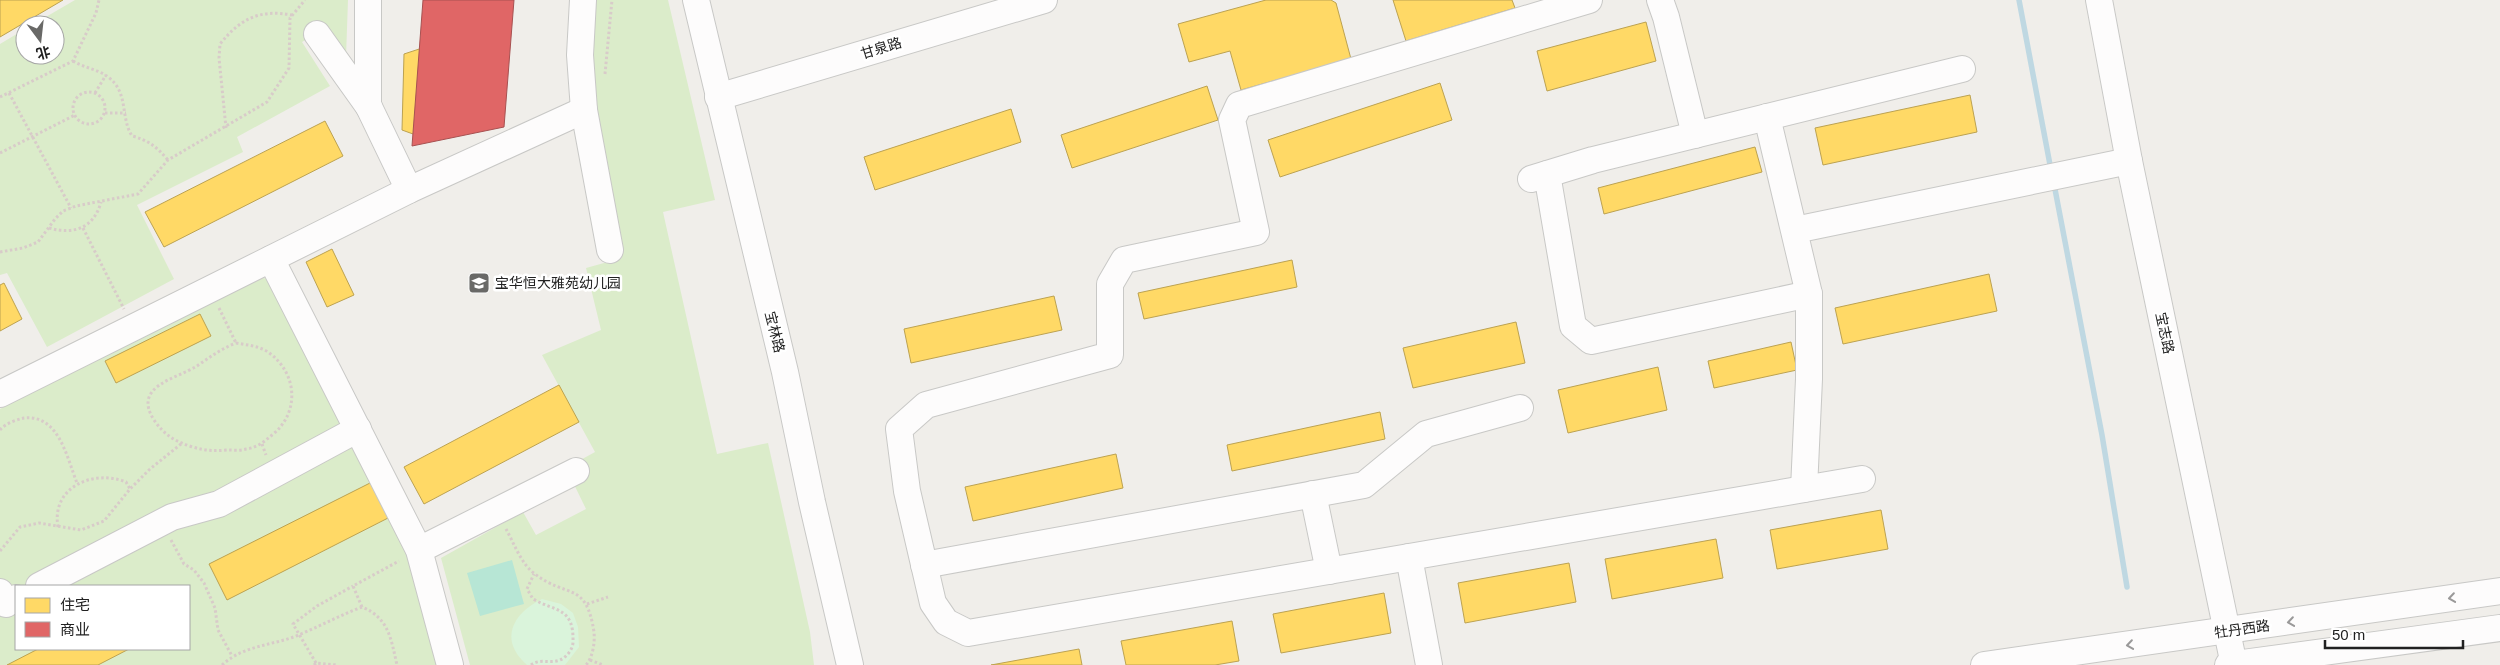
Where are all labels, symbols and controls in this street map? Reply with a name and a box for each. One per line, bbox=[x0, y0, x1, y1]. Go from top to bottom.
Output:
north arrow bbox=[15, 15, 65, 65]
street label: 甘泉路 bbox=[859, 34, 903, 62]
text: 北 bbox=[35, 43, 52, 62]
school or university icon: 宝华恒大雅苑幼儿园 bbox=[467, 271, 491, 295]
place label: 宝华恒大雅苑幼儿园 bbox=[495, 275, 621, 291]
street label: 宝林路 bbox=[762, 310, 788, 354]
street label: 宝志路 bbox=[2153, 311, 2177, 355]
legend bbox=[15, 585, 190, 650]
one-way arrow bbox=[2447, 592, 2455, 603]
text: 住宅 bbox=[60, 596, 90, 613]
one-way arrow bbox=[2287, 616, 2295, 626]
street label: 牡丹西路 bbox=[2213, 617, 2271, 641]
scale bar bbox=[2325, 618, 2462, 650]
text: 商业 bbox=[60, 621, 90, 638]
text: 50 m bbox=[2332, 626, 2365, 643]
one-way arrow bbox=[2126, 639, 2134, 649]

